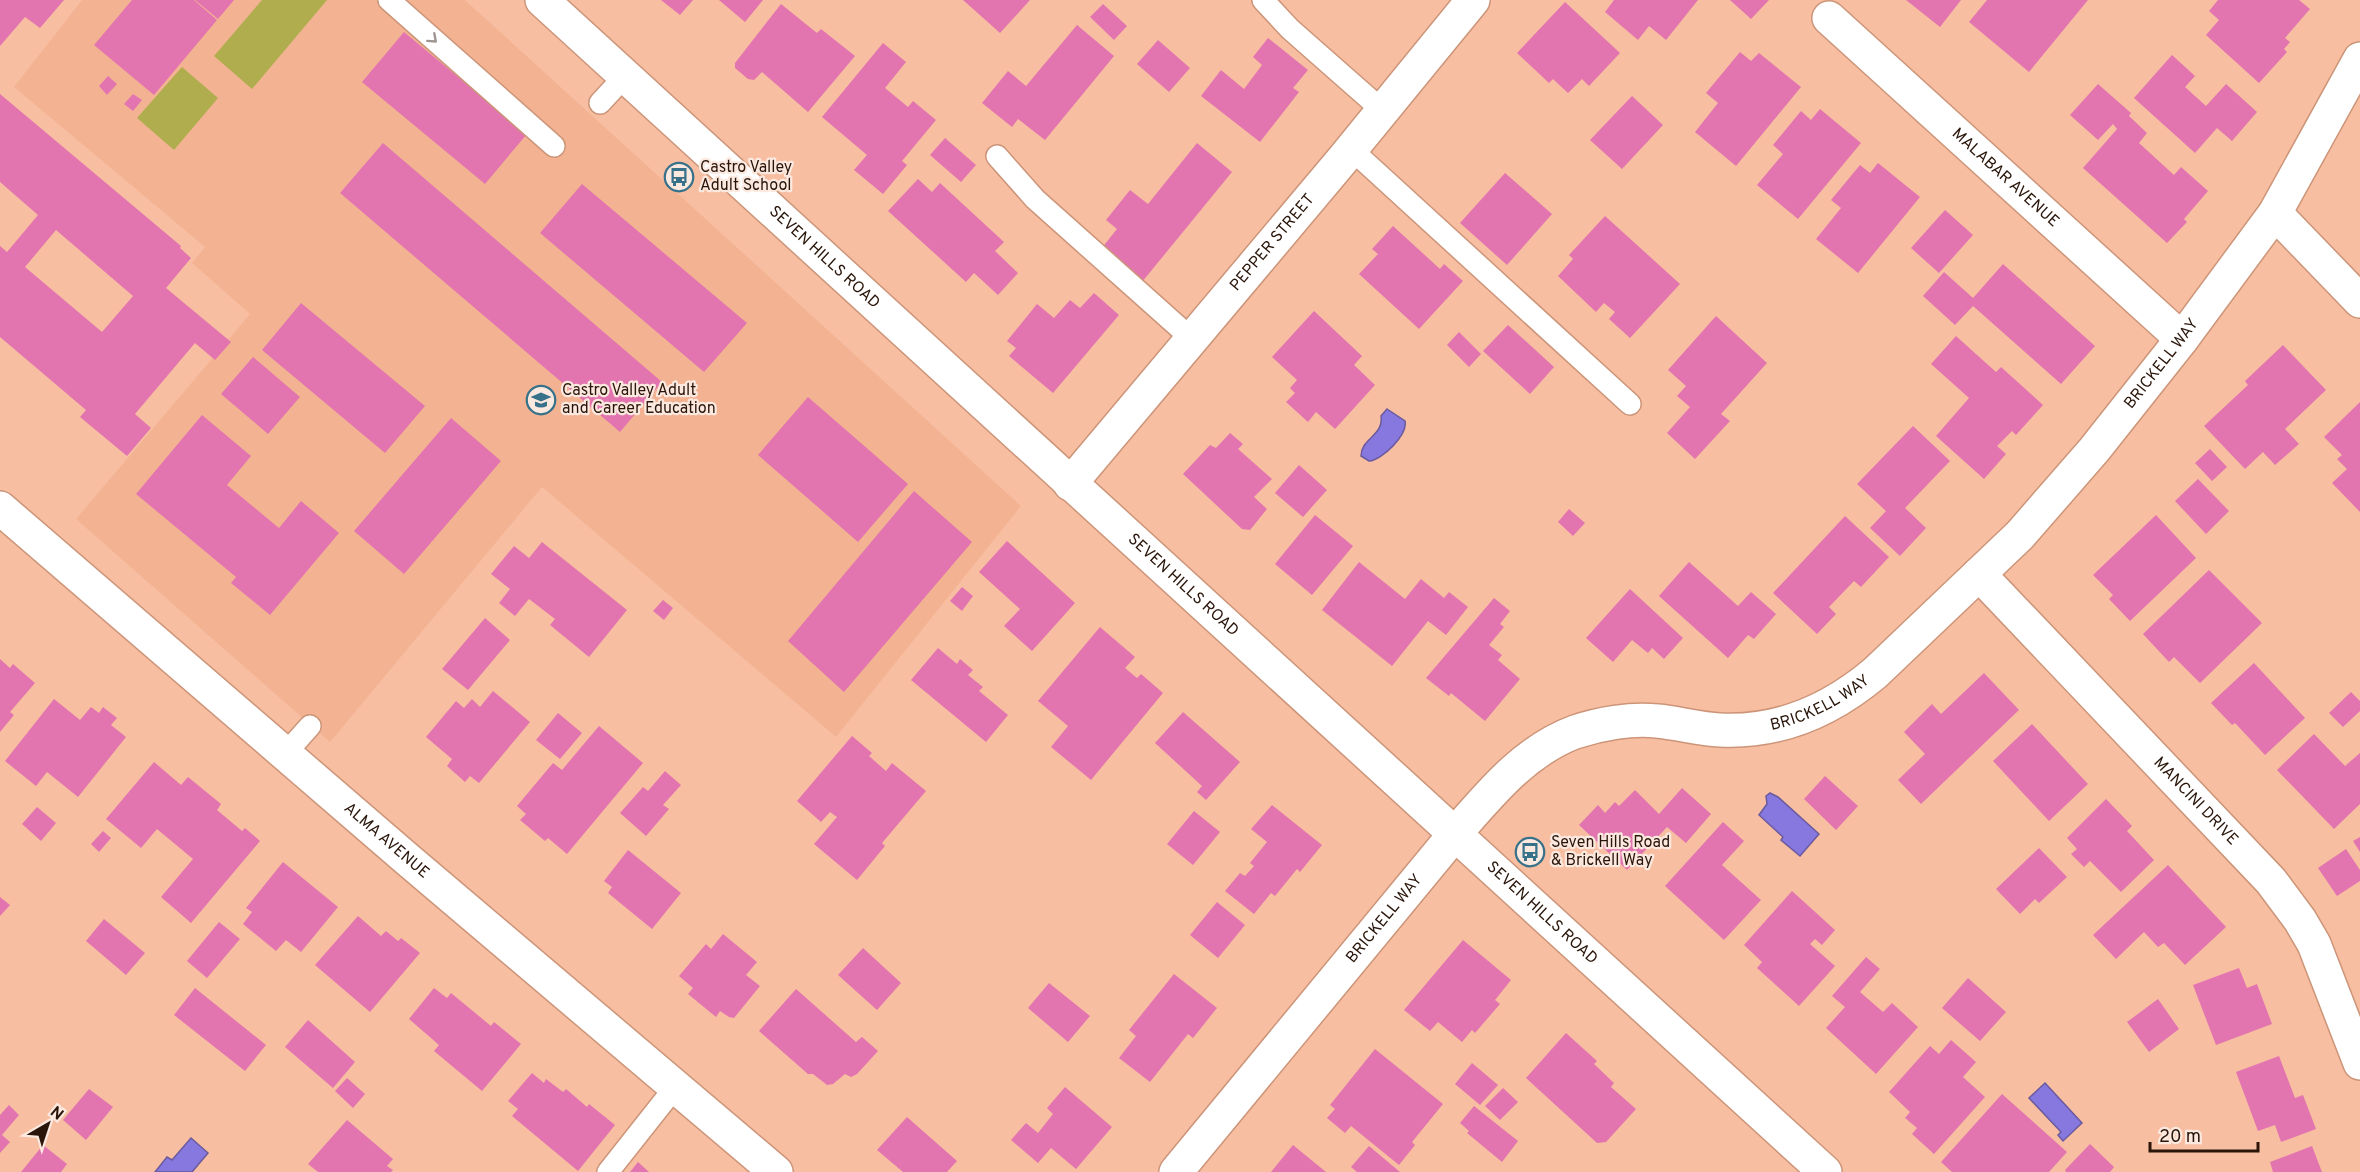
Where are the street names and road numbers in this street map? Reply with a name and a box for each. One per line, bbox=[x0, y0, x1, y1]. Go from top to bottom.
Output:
street label: MALABAR AVENUE bbox=[1947, 124, 2063, 232]
street label: PEPPER STREET bbox=[1226, 190, 1319, 296]
street label: SEVEN HILLS ROAD bbox=[764, 202, 884, 313]
street label: BRICKELL WAY bbox=[2120, 315, 2203, 413]
street label: SEVEN HILLS ROAD bbox=[1123, 530, 1243, 641]
street label: BRICKELL WAY bbox=[1768, 671, 1874, 736]
street label: MANCINI DRIVE bbox=[2149, 753, 2242, 850]
street label: ALMA AVENUE bbox=[339, 799, 433, 883]
street label: SEVEN HILLS ROAD bbox=[1482, 857, 1601, 969]
street label: BRICKELL WAY bbox=[1342, 870, 1427, 968]

